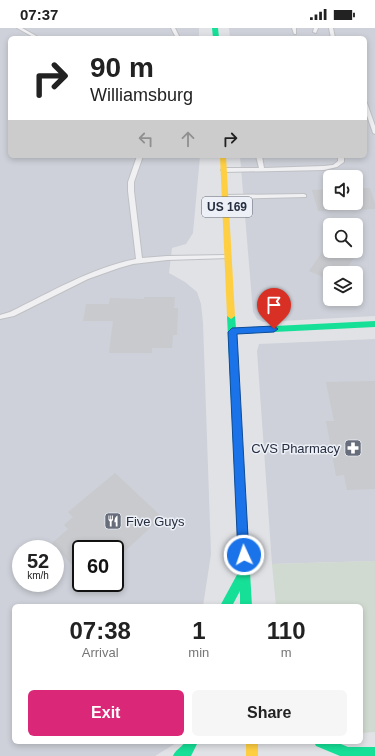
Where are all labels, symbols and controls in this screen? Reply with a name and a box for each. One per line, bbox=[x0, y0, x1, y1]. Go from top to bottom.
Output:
text: 07:37 bbox=[20, 6, 58, 23]
icon: right bbox=[24, 52, 76, 104]
text: 90 m bbox=[90, 52, 154, 83]
text: Williamsburg bbox=[90, 85, 193, 105]
icon: left bbox=[135, 128, 157, 150]
icon: ahead bbox=[177, 128, 199, 150]
icon: right bbox=[219, 128, 241, 150]
map controls bbox=[323, 170, 363, 306]
button: sound bbox=[323, 170, 363, 210]
road number: US 169 bbox=[202, 197, 252, 217]
button: search bbox=[323, 218, 363, 258]
button: layers bbox=[323, 266, 363, 306]
pin bbox=[257, 288, 291, 329]
icon: arrive bbox=[263, 294, 285, 316]
pharmacy icon: CVS Pharmacy bbox=[343, 438, 363, 458]
place label: CVS Pharmacy bbox=[251, 441, 340, 456]
restaurant icon: Five Guys bbox=[103, 511, 123, 531]
place label: Five Guys bbox=[126, 514, 185, 529]
position arrow bbox=[223, 534, 265, 576]
speed limit sign: 60 bbox=[72, 540, 124, 592]
text: 52 bbox=[27, 550, 49, 572]
text: km/h bbox=[27, 570, 49, 581]
text: 07:38 bbox=[69, 617, 131, 644]
text: 1 bbox=[192, 617, 206, 644]
text: 110 bbox=[267, 617, 306, 644]
text: Arrival bbox=[82, 645, 119, 660]
text: min bbox=[188, 645, 209, 660]
text: m bbox=[281, 645, 292, 660]
button: Exit bbox=[28, 690, 184, 736]
button: Share bbox=[192, 690, 347, 736]

